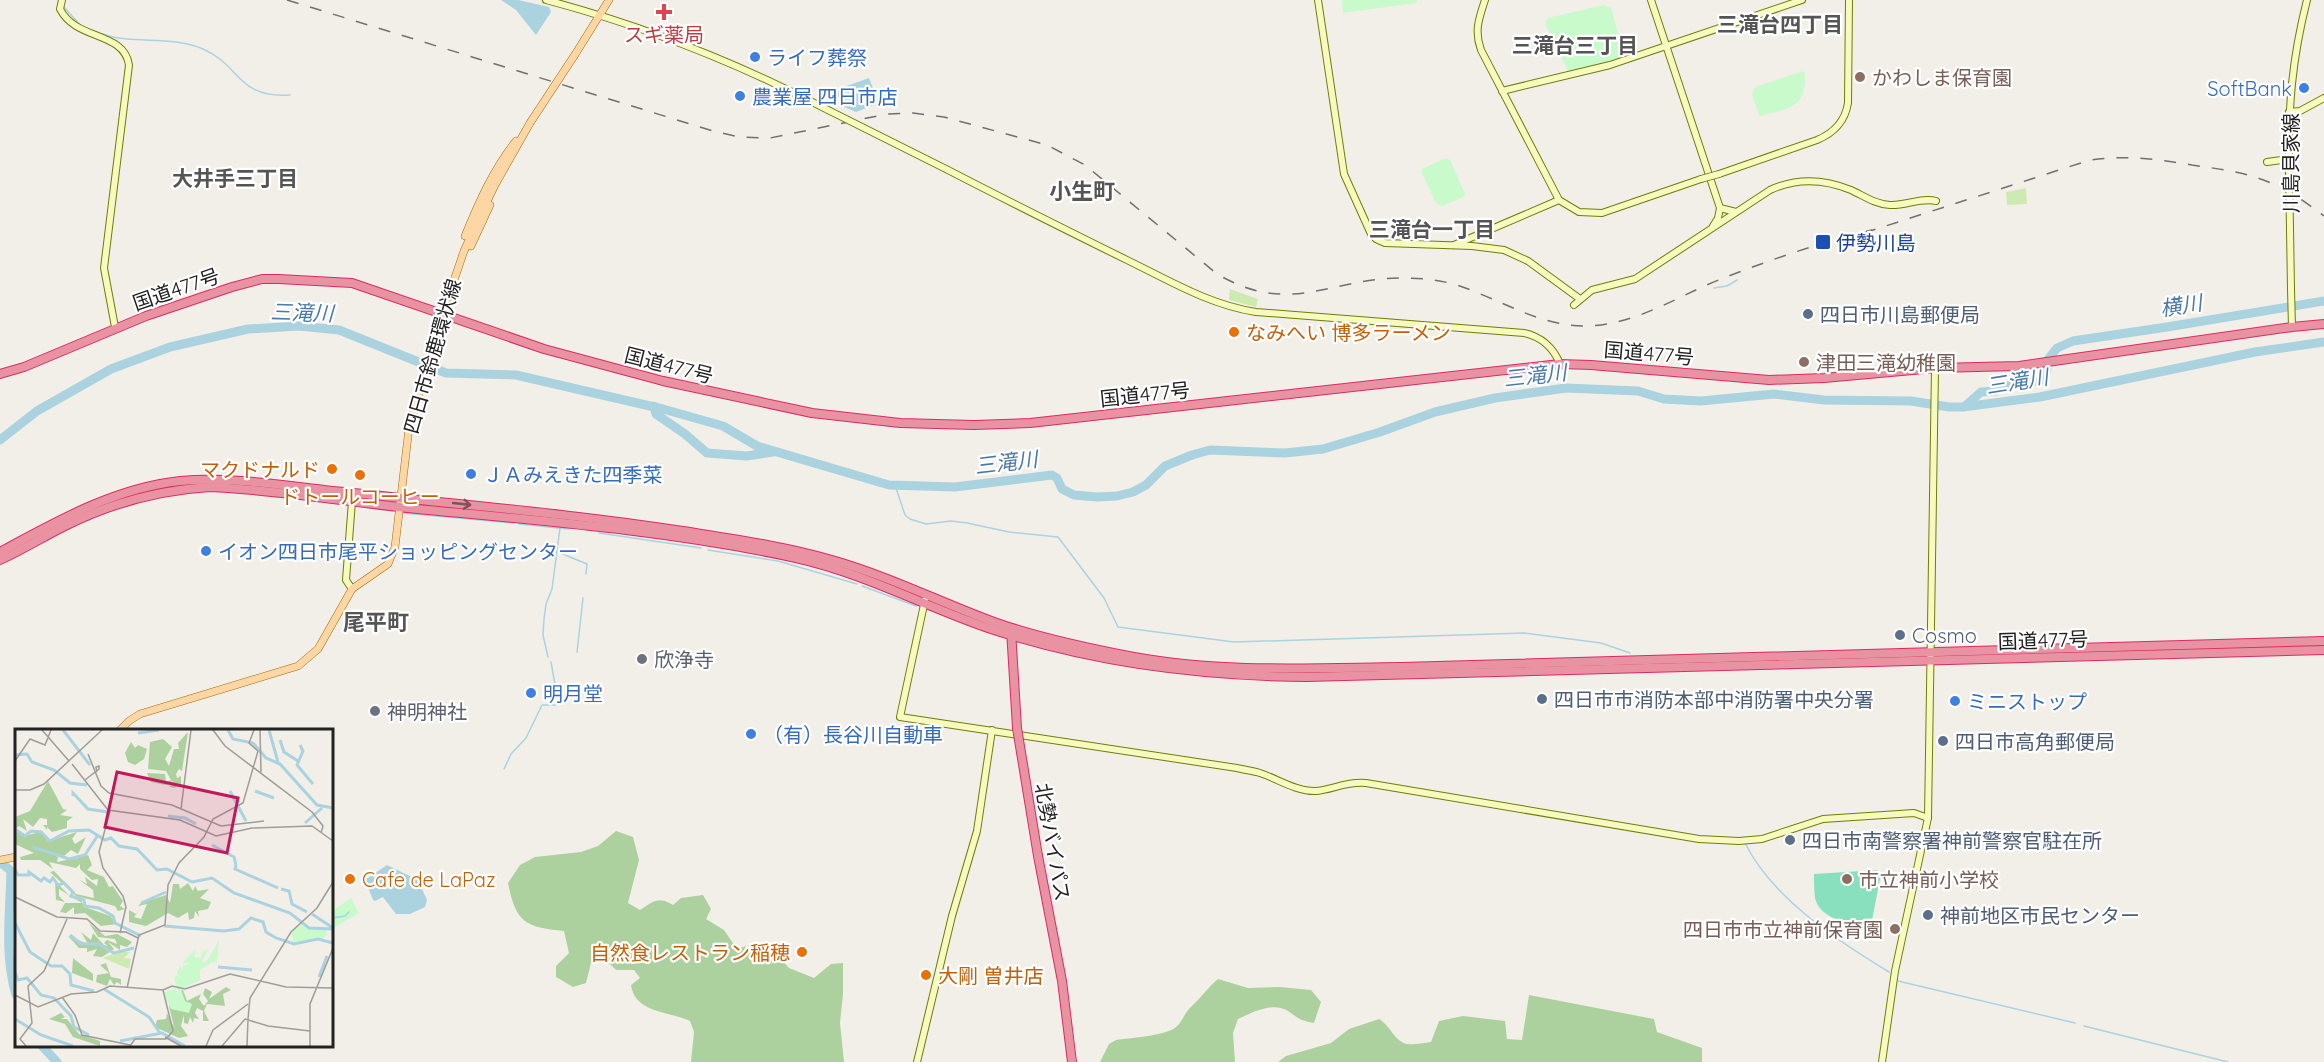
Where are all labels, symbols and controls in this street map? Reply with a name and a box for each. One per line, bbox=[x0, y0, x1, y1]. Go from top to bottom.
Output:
marker: スギ薬局 bbox=[657, 5, 671, 19]
district label: 三滝台四丁目 bbox=[1717, 11, 1843, 37]
place label: スギ薬局 bbox=[624, 22, 704, 47]
district label: 三滝台三丁目 bbox=[1512, 32, 1638, 58]
place label: ライフ葬祭 bbox=[767, 45, 867, 70]
marker: ライフ葬祭 bbox=[748, 50, 762, 64]
place label: かわしま保育園 bbox=[1872, 65, 2012, 90]
marker: かわしま保育園 bbox=[1853, 70, 1867, 84]
place label: SoftBank bbox=[2207, 76, 2292, 101]
marker: SoftBank bbox=[2297, 81, 2311, 95]
place label: 農業屋 四日市店 bbox=[752, 84, 897, 109]
marker: 農業屋 四日市店 bbox=[733, 89, 747, 103]
street label: 川島貝家線 bbox=[2278, 113, 2303, 213]
district label: 大井手三丁目 bbox=[172, 165, 298, 191]
district label: 小生町 bbox=[1049, 177, 1115, 205]
district label: 三滝台一丁目 bbox=[1369, 216, 1495, 242]
place label: 伊勢川島 bbox=[1836, 230, 1916, 255]
marker: 伊勢川島 bbox=[1814, 233, 1832, 251]
street label: 国道477号 bbox=[129, 262, 223, 316]
street label: 四日市鈴鹿環状線 bbox=[398, 276, 466, 436]
water label: 横川 bbox=[2158, 289, 2206, 321]
water label: 三滝川 bbox=[270, 298, 336, 326]
place label: 四日市川島郵便局 bbox=[1820, 302, 1980, 327]
marker: 四日市川島郵便局 bbox=[1801, 307, 1815, 321]
place label: なみへい 博多ラーメン bbox=[1246, 320, 1451, 345]
marker: なみへい 博多ラーメン bbox=[1227, 325, 1241, 339]
street label: 国道477号 bbox=[1603, 337, 1695, 369]
street label: 国道477号 bbox=[622, 342, 716, 388]
place label: 津田三滝幼稚園 bbox=[1816, 350, 1956, 375]
marker: 津田三滝幼稚園 bbox=[1797, 355, 1811, 369]
water label: 三滝川 bbox=[1502, 359, 1570, 391]
water label: 三滝川 bbox=[1984, 363, 2052, 399]
street label: 国道477号 bbox=[1099, 377, 1191, 411]
water label: 三滝川 bbox=[973, 445, 1041, 479]
place label: マクドナルド bbox=[200, 457, 320, 482]
marker: マクドナルド bbox=[325, 462, 339, 476]
place label: ＪＡみえきた四季菜 bbox=[483, 462, 662, 487]
marker: ＪＡみえきた四季菜 bbox=[464, 467, 478, 481]
marker: ドトールコーヒー bbox=[353, 468, 367, 482]
place label: ドトールコーヒー bbox=[280, 484, 440, 509]
one-way arrow bbox=[452, 499, 472, 510]
place label: イオン四日市尾平ショッピングセンター bbox=[218, 539, 578, 564]
marker: イオン四日市尾平ショッピングセンター bbox=[199, 544, 213, 558]
district label: 尾平町 bbox=[343, 608, 409, 636]
place label: Cosmo bbox=[1912, 623, 1977, 648]
street label: 国道477号 bbox=[1997, 626, 2089, 654]
marker: Cosmo bbox=[1893, 628, 1907, 642]
place label: 欣浄寺 bbox=[654, 647, 714, 672]
marker: 欣浄寺 bbox=[635, 652, 649, 666]
place label: 明月堂 bbox=[543, 681, 603, 706]
marker: 明月堂 bbox=[524, 686, 538, 700]
place label: 四日市市消防本部中消防署中央分署 bbox=[1554, 687, 1874, 712]
place label: ミニストップ bbox=[1967, 689, 2087, 714]
marker: 四日市市消防本部中消防署中央分署 bbox=[1535, 692, 1549, 706]
marker: ミニストップ bbox=[1948, 694, 1962, 708]
place label: 神明神社 bbox=[387, 699, 467, 724]
marker: 神明神社 bbox=[368, 704, 382, 718]
place label: （有）長谷川自動車 bbox=[763, 722, 943, 747]
marker: （有）長谷川自動車 bbox=[744, 727, 758, 741]
inset map bbox=[15, 729, 333, 1047]
place label: 四日市高角郵便局 bbox=[1955, 729, 2115, 754]
marker: 四日市高角郵便局 bbox=[1936, 734, 1950, 748]
street label: 北勢バイパス bbox=[1030, 781, 1076, 903]
place label: 四日市南警察署神前警察官駐在所 bbox=[1802, 828, 2102, 853]
marker: 四日市南警察署神前警察官駐在所 bbox=[1783, 833, 1797, 847]
place label: Cafe de LaPaz bbox=[362, 867, 496, 892]
place label: 市立神前小学校 bbox=[1859, 867, 1999, 892]
marker: Cafe de LaPaz bbox=[343, 872, 357, 886]
marker: 市立神前小学校 bbox=[1840, 872, 1854, 886]
place label: 神前地区市民センター bbox=[1940, 903, 2140, 928]
marker: 神前地区市民センター bbox=[1921, 908, 1935, 922]
place label: 四日市市立神前保育園 bbox=[1683, 917, 1883, 942]
marker: 四日市市立神前保育園 bbox=[1888, 922, 1902, 936]
place label: 自然食レストラン稲穂 bbox=[590, 940, 790, 965]
marker: 自然食レストラン稲穂 bbox=[795, 945, 809, 959]
place label: 大剛 曽井店 bbox=[938, 963, 1043, 988]
marker: 大剛 曽井店 bbox=[919, 968, 933, 982]

